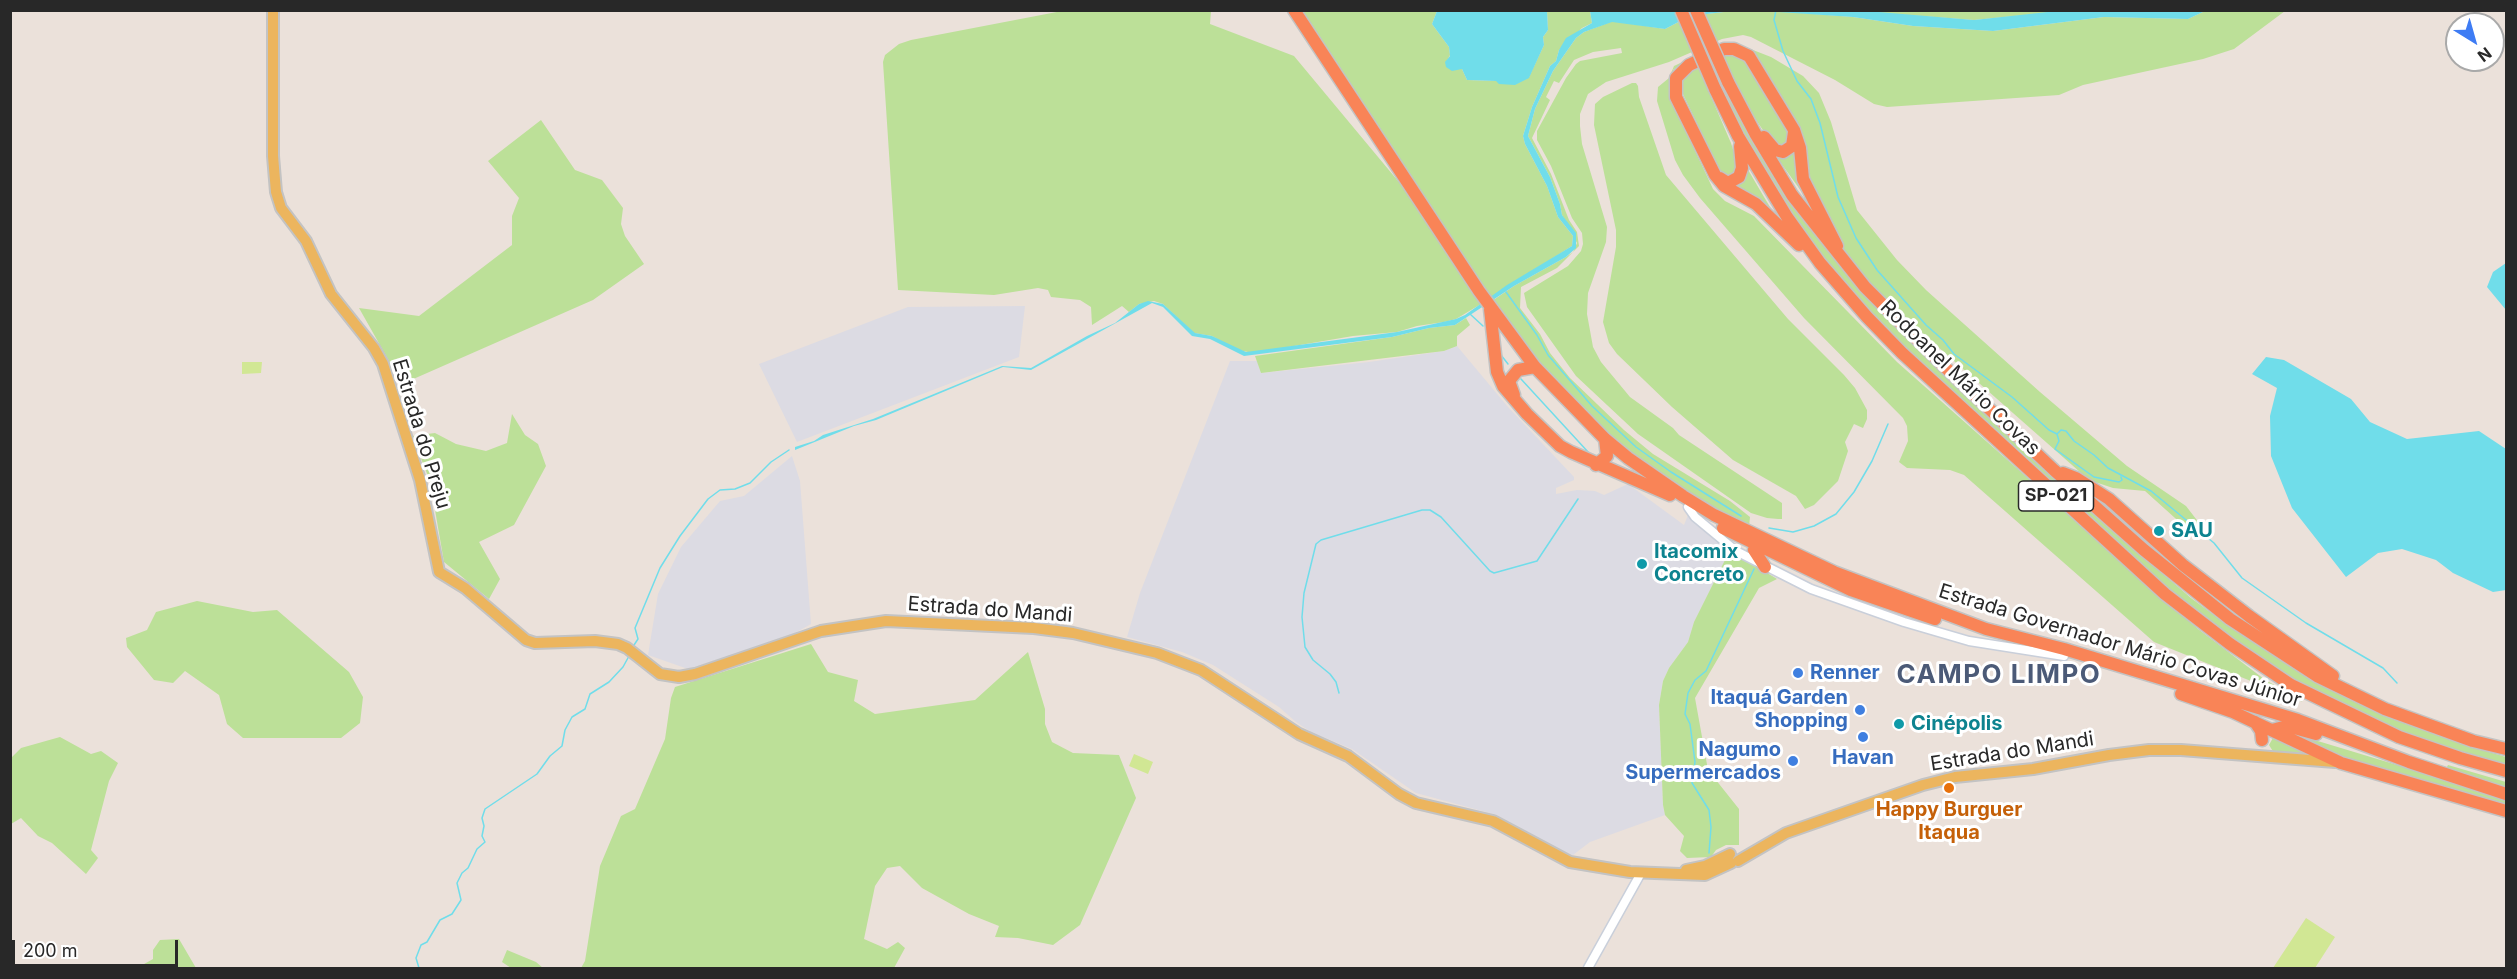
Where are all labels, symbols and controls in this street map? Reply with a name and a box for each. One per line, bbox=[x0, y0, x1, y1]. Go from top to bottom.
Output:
north arrow bbox=[2445, 12, 2505, 72]
text: N bbox=[2474, 43, 2496, 66]
street label: Rodoanel Mário Covas bbox=[1875, 295, 2045, 461]
street label: Estrada do Preju bbox=[387, 356, 455, 512]
road number: SP-021 bbox=[2018, 481, 2094, 511]
place label: SAU bbox=[2171, 519, 2213, 543]
marker: SAU bbox=[2152, 524, 2166, 538]
place label: Itacomix Concreto bbox=[1654, 540, 1744, 587]
marker: Itacomix Concreto bbox=[1635, 557, 1649, 571]
street label: Estrada Governador Mário Covas Júnior bbox=[1936, 579, 2304, 713]
street label: Estrada do Mandi bbox=[907, 592, 1073, 628]
district label: CAMPO LIMPO bbox=[1897, 659, 2101, 691]
place label: Renner bbox=[1810, 661, 1880, 685]
marker: Renner bbox=[1791, 666, 1805, 680]
place label: Itaquá Garden Shopping bbox=[1710, 686, 1848, 733]
marker: Itaquá Garden Shopping bbox=[1853, 703, 1867, 717]
place label: Cinépolis bbox=[1911, 712, 2002, 736]
marker: Cinépolis bbox=[1892, 717, 1906, 731]
street label: Estrada do Mandi bbox=[1929, 727, 2095, 777]
marker: Havan bbox=[1856, 730, 1870, 744]
place label: Nagumo Supermercados bbox=[1625, 738, 1781, 785]
place label: Havan bbox=[1832, 746, 1894, 770]
marker: Nagumo Supermercados bbox=[1786, 754, 1800, 768]
marker: Happy Burguer Itaqua bbox=[1942, 781, 1956, 795]
place label: Happy Burguer Itaqua bbox=[1876, 798, 2022, 845]
scale bar bbox=[15, 928, 182, 966]
text: 200 m bbox=[23, 940, 78, 961]

